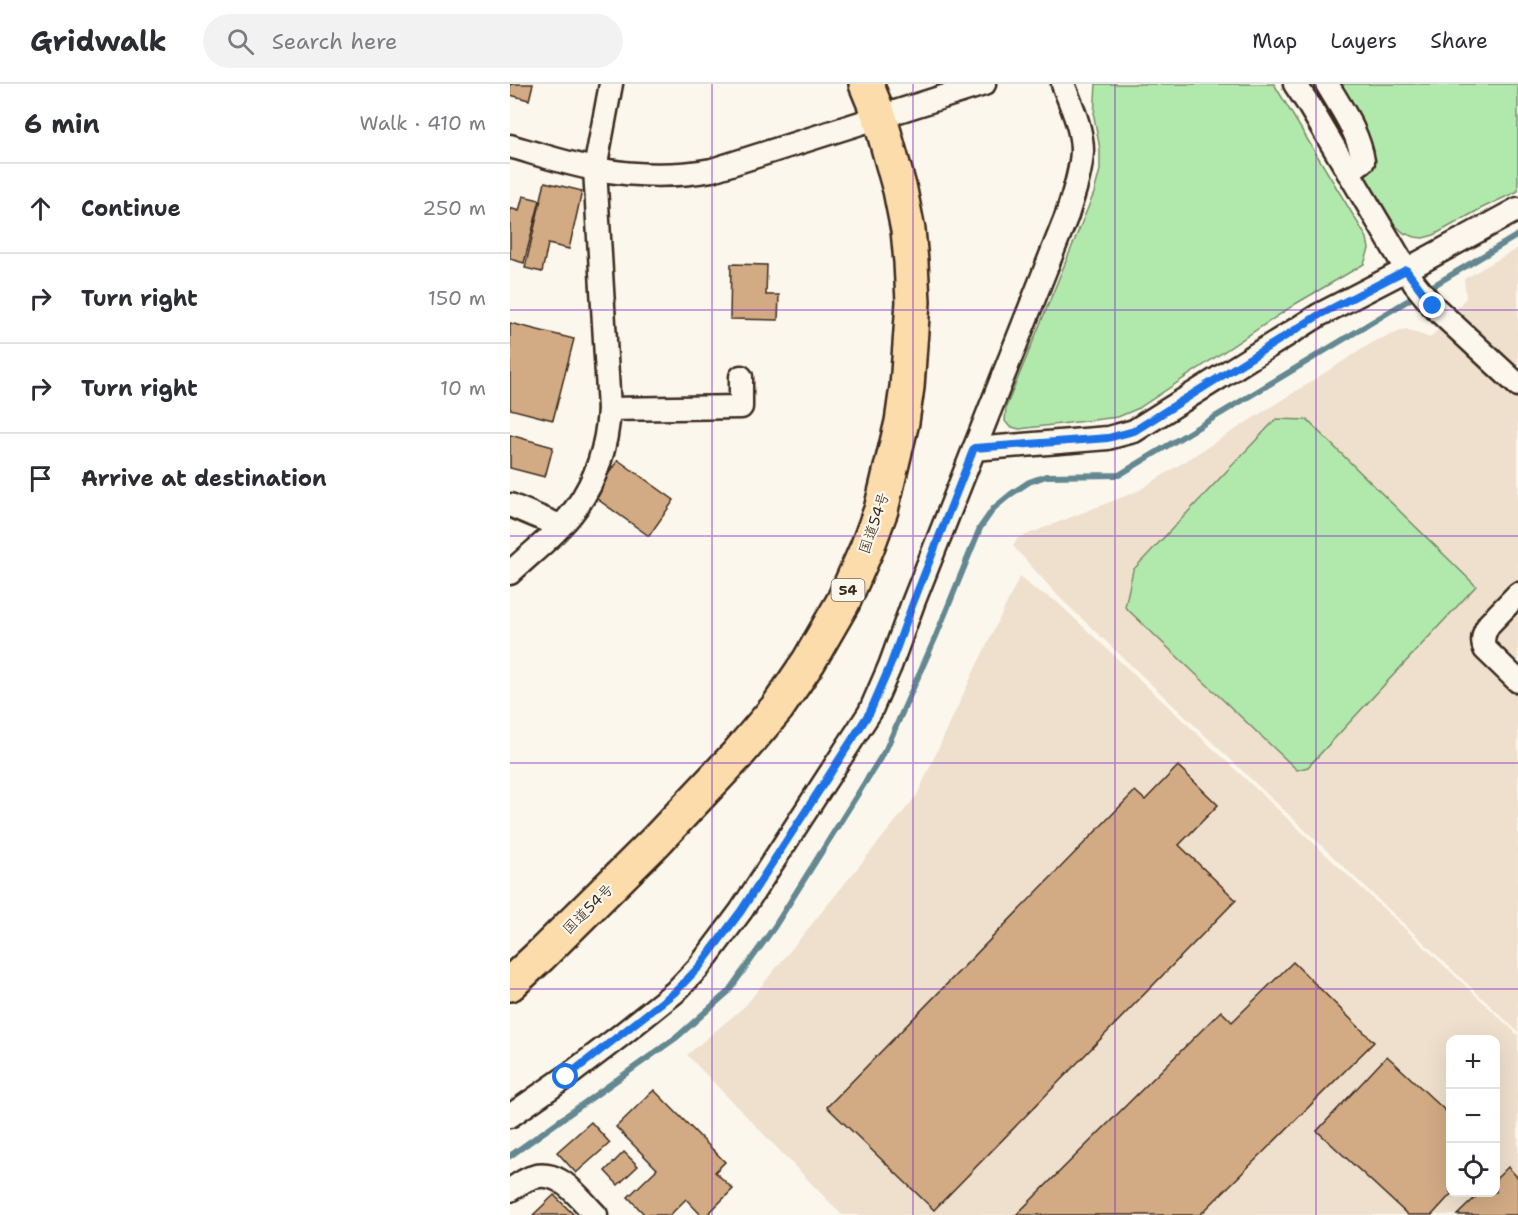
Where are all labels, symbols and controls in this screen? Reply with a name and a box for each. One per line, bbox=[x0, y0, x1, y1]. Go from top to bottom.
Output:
search box bbox=[203, 14, 623, 68]
text: Gridwalk bbox=[30, 22, 167, 60]
icon: search bbox=[224, 25, 257, 58]
text: Search here bbox=[272, 27, 398, 56]
text: Map bbox=[1252, 27, 1297, 55]
text: Layers bbox=[1330, 27, 1397, 55]
text: Share bbox=[1430, 27, 1488, 55]
text: 6 min bbox=[24, 106, 100, 141]
text: Walk · 410 m bbox=[360, 110, 486, 136]
icon: ahead bbox=[24, 192, 57, 225]
text: Continue bbox=[81, 194, 181, 223]
text: 250 m bbox=[422, 195, 486, 221]
icon: right bbox=[24, 282, 57, 315]
text: Turn right bbox=[81, 284, 198, 313]
text: 150 m bbox=[428, 285, 486, 311]
route end bbox=[1419, 292, 1445, 318]
icon: right bbox=[24, 372, 57, 405]
text: Turn right bbox=[81, 374, 198, 403]
text: 10 m bbox=[440, 375, 486, 401]
icon: arrive bbox=[24, 462, 57, 495]
text: Arrive at destination bbox=[81, 464, 327, 493]
street label: 国道54号 bbox=[854, 489, 894, 557]
road number: 54 bbox=[832, 579, 864, 601]
street label: 国道54号 bbox=[558, 879, 618, 939]
map controls bbox=[1446, 1035, 1500, 1197]
button: + bbox=[1446, 1035, 1500, 1089]
route start bbox=[552, 1063, 578, 1089]
button: − bbox=[1446, 1089, 1500, 1143]
button: locate bbox=[1446, 1143, 1500, 1197]

